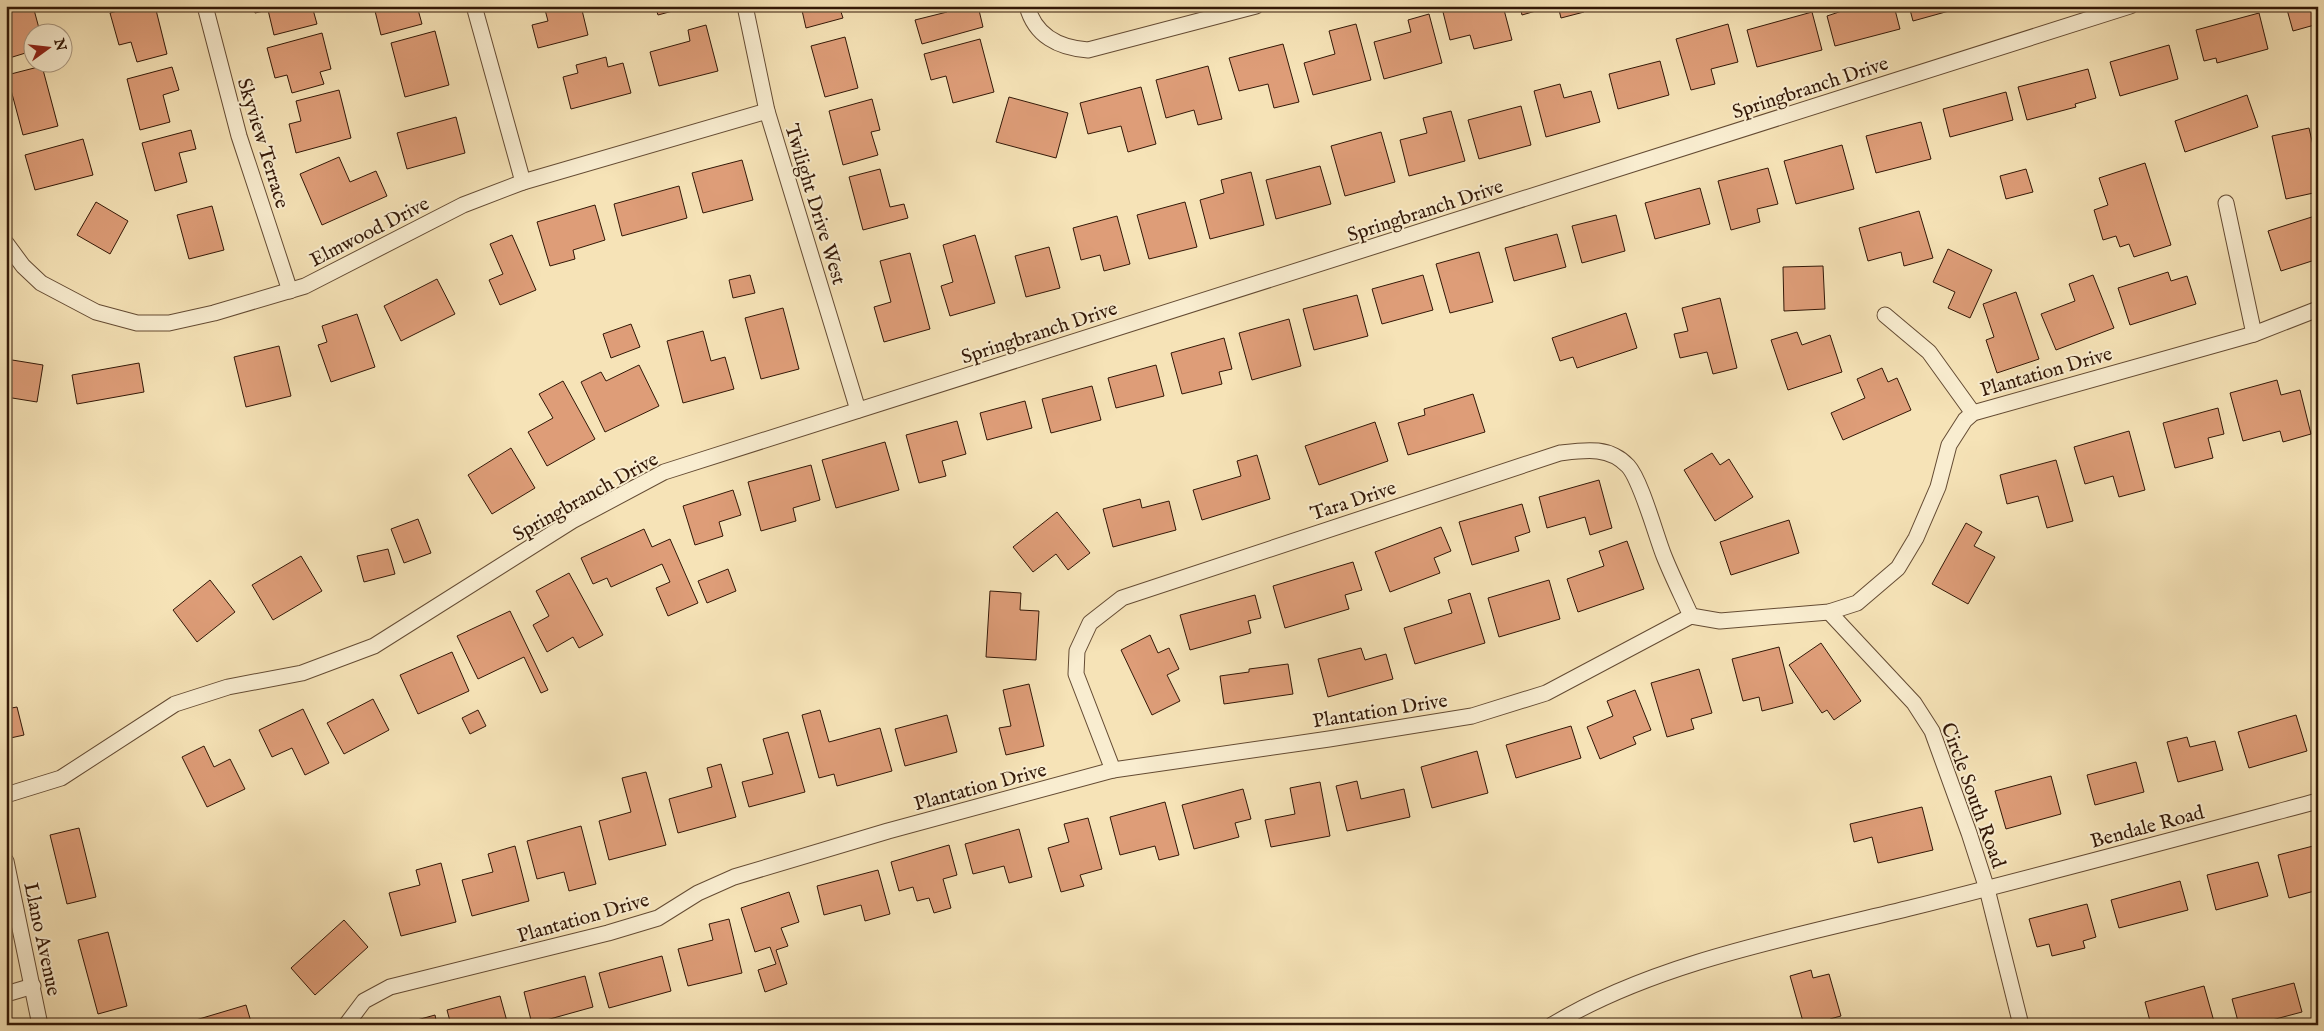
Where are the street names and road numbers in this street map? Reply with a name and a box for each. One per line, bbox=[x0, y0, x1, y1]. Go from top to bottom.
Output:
street label: Springbranch Drive bbox=[1729, 51, 1892, 125]
street label: Skyview Terrace bbox=[231, 75, 294, 212]
street label: Twilight Drive West bbox=[778, 121, 851, 288]
street label: Springbranch Drive bbox=[1344, 174, 1507, 248]
street label: Elmwood Drive bbox=[306, 192, 434, 273]
street label: Springbranch Drive bbox=[958, 296, 1121, 370]
street label: Plantation Drive bbox=[1977, 342, 2115, 403]
street label: Springbranch Drive bbox=[509, 447, 663, 548]
street label: Tara Drive bbox=[1307, 476, 1399, 527]
street label: Plantation Drive bbox=[1311, 688, 1449, 734]
street label: Circle South Road bbox=[1935, 719, 2011, 872]
street label: Plantation Drive bbox=[911, 758, 1049, 817]
street label: Bendale Road bbox=[2088, 800, 2207, 855]
street label: Llano Avenue bbox=[17, 880, 66, 998]
street label: Plantation Drive bbox=[514, 888, 652, 949]

